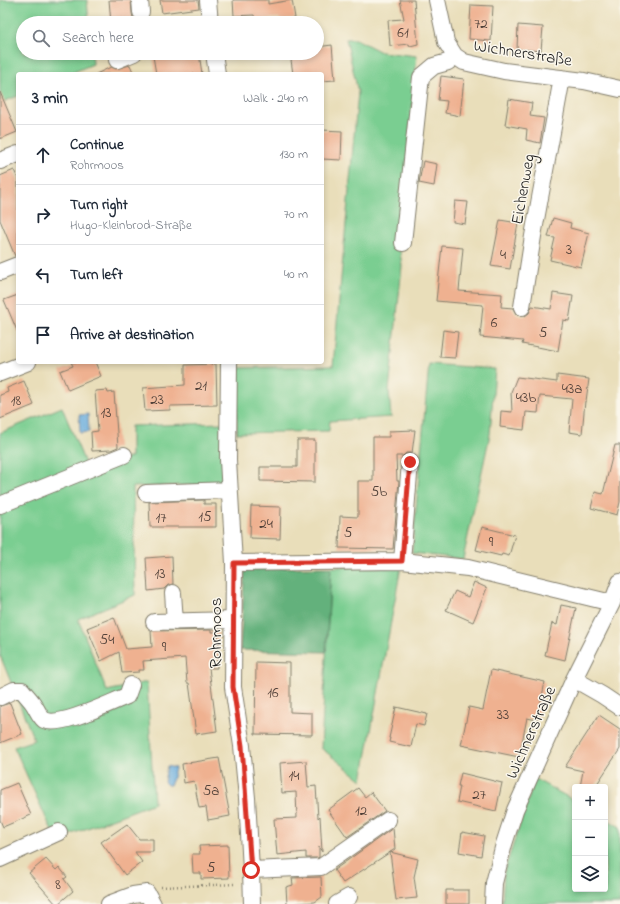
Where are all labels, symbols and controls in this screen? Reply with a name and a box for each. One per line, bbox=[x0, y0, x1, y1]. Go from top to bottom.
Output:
house number: 72 bbox=[474, 13, 488, 35]
search box bbox=[16, 16, 324, 60]
house number: 61 bbox=[397, 22, 409, 44]
icon: search bbox=[30, 27, 52, 49]
text: Search here bbox=[62, 27, 134, 49]
street label: Wichnerstraße bbox=[472, 33, 574, 74]
text: 3 min bbox=[32, 86, 68, 111]
text: Walk · 240 m bbox=[243, 89, 308, 108]
text: Continue bbox=[70, 134, 124, 156]
icon: ahead bbox=[32, 144, 54, 166]
text: 130 m bbox=[280, 145, 308, 164]
street label: Eichenweg bbox=[505, 152, 544, 227]
text: Rohrmoos bbox=[70, 156, 124, 175]
text: Turn right bbox=[70, 194, 128, 216]
icon: right bbox=[32, 204, 54, 226]
text: 70 m bbox=[284, 205, 308, 224]
text: Hugo-Kleinbrod-Straße bbox=[70, 216, 192, 235]
house number: 3 bbox=[566, 239, 572, 261]
house number: 4 bbox=[500, 244, 506, 266]
icon: left bbox=[32, 264, 54, 286]
text: Turn left bbox=[70, 264, 123, 286]
text: 40 m bbox=[284, 265, 308, 284]
house number: 6 bbox=[491, 312, 498, 334]
house number: 5 bbox=[539, 322, 548, 344]
icon: arrive bbox=[32, 324, 54, 346]
text: Arrive at destination bbox=[70, 324, 194, 346]
house number: 21 bbox=[195, 375, 207, 397]
house number: 43a bbox=[562, 378, 582, 400]
house number: 43b bbox=[516, 387, 536, 409]
house number: 23 bbox=[150, 389, 164, 411]
house number: 18 bbox=[11, 390, 22, 412]
house number: 13 bbox=[101, 402, 111, 424]
route end bbox=[401, 453, 419, 471]
house number: 5b bbox=[371, 481, 387, 503]
house number: 15 bbox=[198, 506, 212, 528]
house number: 17 bbox=[156, 507, 166, 529]
house number: 24 bbox=[259, 513, 273, 535]
house number: 5 bbox=[344, 522, 353, 544]
house number: 9 bbox=[489, 531, 494, 553]
house number: 13 bbox=[155, 563, 165, 585]
street label: Rohrmoos bbox=[204, 598, 229, 668]
house number: 54 bbox=[100, 629, 114, 651]
house number: 9 bbox=[162, 636, 167, 658]
house number: 16 bbox=[267, 682, 279, 704]
street label: Wichnerstraße bbox=[500, 682, 563, 783]
house number: 33 bbox=[497, 704, 509, 726]
house number: 14 bbox=[289, 765, 299, 787]
house number: 5a bbox=[203, 780, 219, 802]
house number: 27 bbox=[472, 784, 486, 806]
map controls bbox=[572, 784, 608, 892]
button: + bbox=[572, 784, 608, 820]
house number: 12 bbox=[355, 800, 368, 822]
button: − bbox=[572, 820, 608, 856]
button: layers bbox=[572, 856, 608, 892]
house number: 5 bbox=[207, 857, 216, 879]
route start bbox=[242, 861, 260, 879]
house number: 8 bbox=[55, 874, 61, 896]

